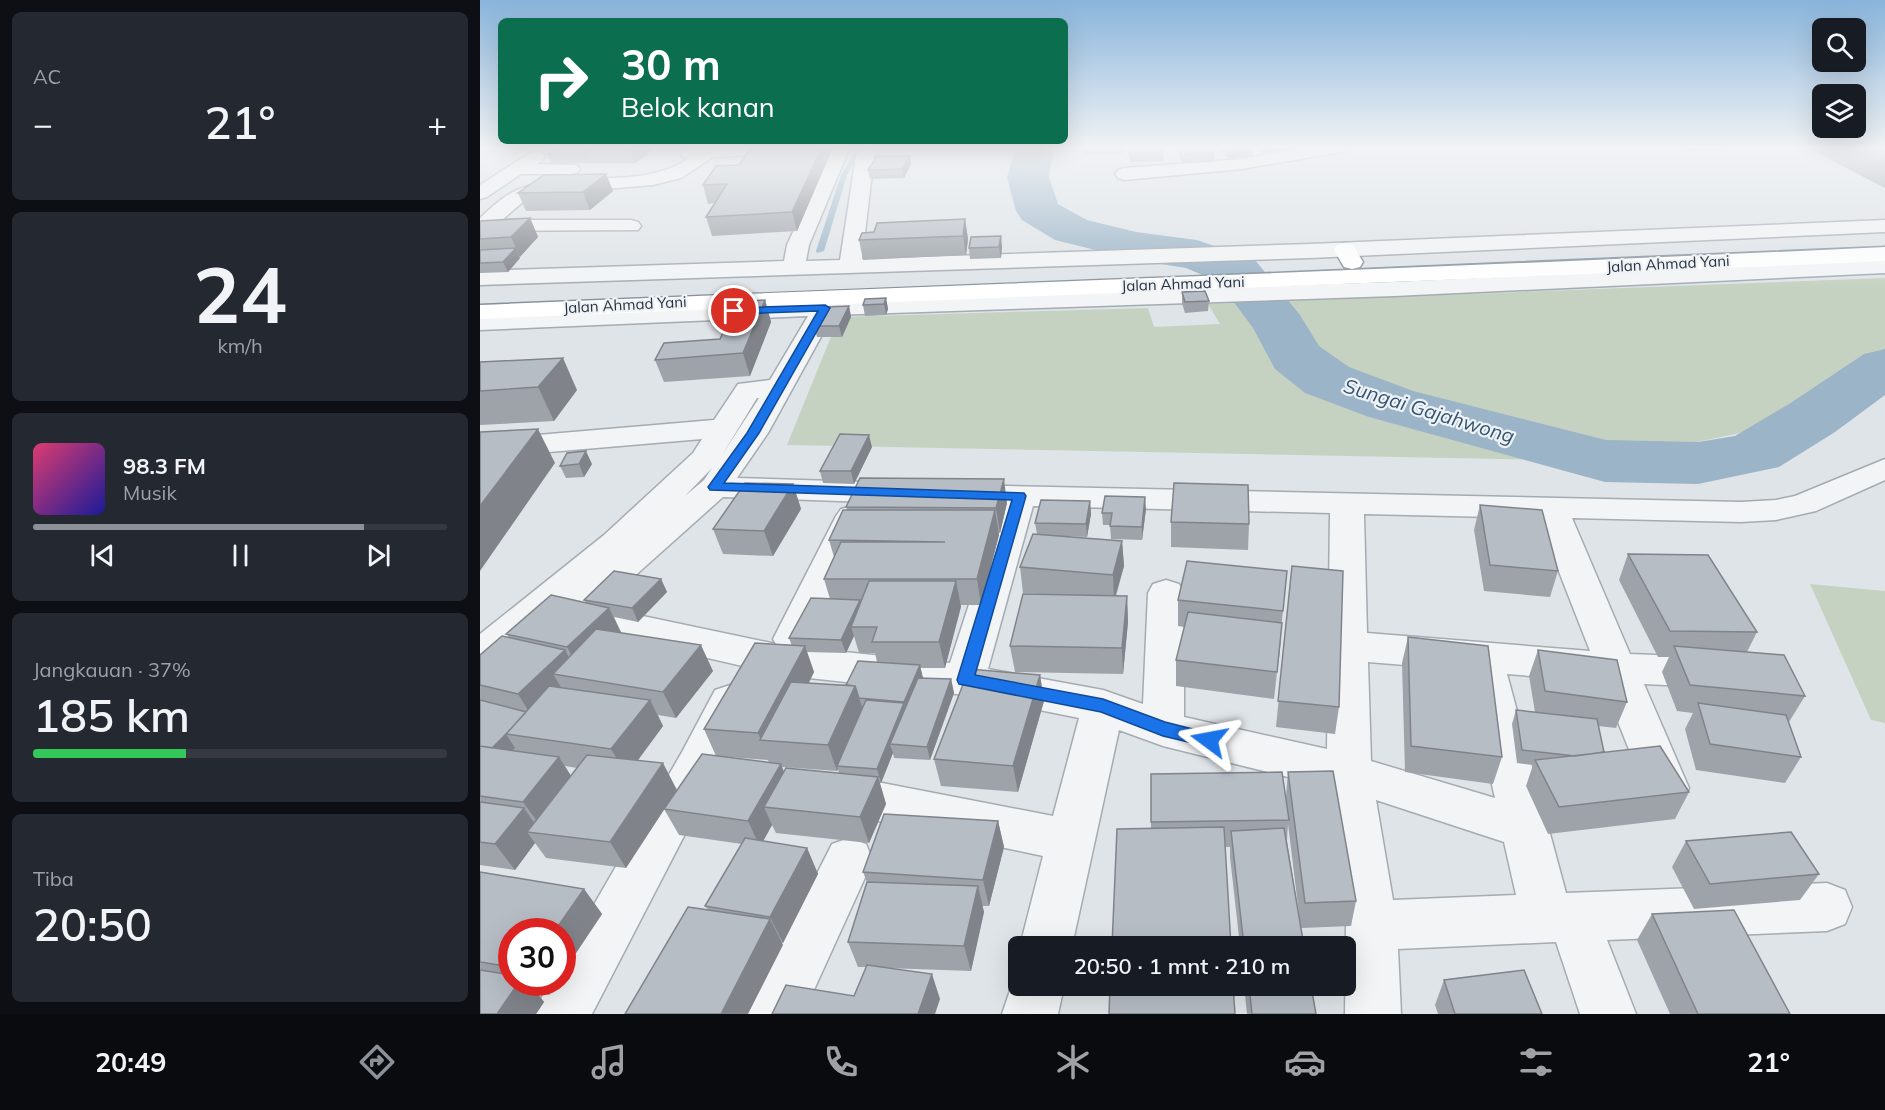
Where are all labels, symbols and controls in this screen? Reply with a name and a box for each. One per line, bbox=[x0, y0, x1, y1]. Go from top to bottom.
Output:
map controls bbox=[1812, 18, 1866, 138]
button: search bbox=[1812, 18, 1866, 72]
text: 30 m bbox=[621, 38, 721, 91]
icon: right bbox=[522, 42, 600, 120]
text: AC bbox=[33, 64, 61, 89]
button: layers bbox=[1812, 84, 1866, 138]
text: Belok kanan bbox=[621, 90, 775, 124]
text: 21° bbox=[205, 94, 275, 150]
text: − bbox=[33, 103, 53, 144]
text: + bbox=[427, 103, 447, 144]
text: 24 bbox=[193, 245, 287, 343]
street label: Jalan Ahmad Yani bbox=[1606, 251, 1730, 276]
street label: Jalan Ahmad Yani bbox=[1121, 272, 1245, 295]
pin bbox=[708, 285, 759, 336]
street label: Jalan Ahmad Yani bbox=[563, 292, 687, 317]
icon: arrive bbox=[717, 294, 750, 327]
text: km/h bbox=[217, 333, 263, 358]
water label: Sungai Gajahwong bbox=[1341, 373, 1518, 448]
text: 98.3 FM bbox=[123, 452, 206, 480]
text: Musik bbox=[123, 480, 177, 505]
icon: previous bbox=[86, 539, 119, 572]
icon: pause bbox=[224, 539, 257, 572]
icon: next bbox=[362, 539, 395, 572]
text: Jangkauan · 37% bbox=[33, 657, 191, 682]
text: 185 km bbox=[33, 687, 190, 743]
position arrow bbox=[1177, 708, 1241, 772]
text: Tiba bbox=[33, 866, 74, 891]
text: 20:50 bbox=[33, 896, 152, 952]
speed limit sign: 30 bbox=[498, 918, 576, 996]
text: 20:50 · 1 mnt · 210 m bbox=[1074, 952, 1290, 980]
icon: directions bbox=[356, 1041, 398, 1083]
icon: music bbox=[588, 1041, 630, 1083]
icon: phone bbox=[820, 1041, 862, 1083]
icon: climate bbox=[1052, 1041, 1094, 1083]
icon: car bbox=[1284, 1041, 1326, 1083]
icon: filters bbox=[1515, 1041, 1557, 1083]
text: 20:49 bbox=[95, 1045, 166, 1079]
text: 21° bbox=[1747, 1045, 1790, 1079]

